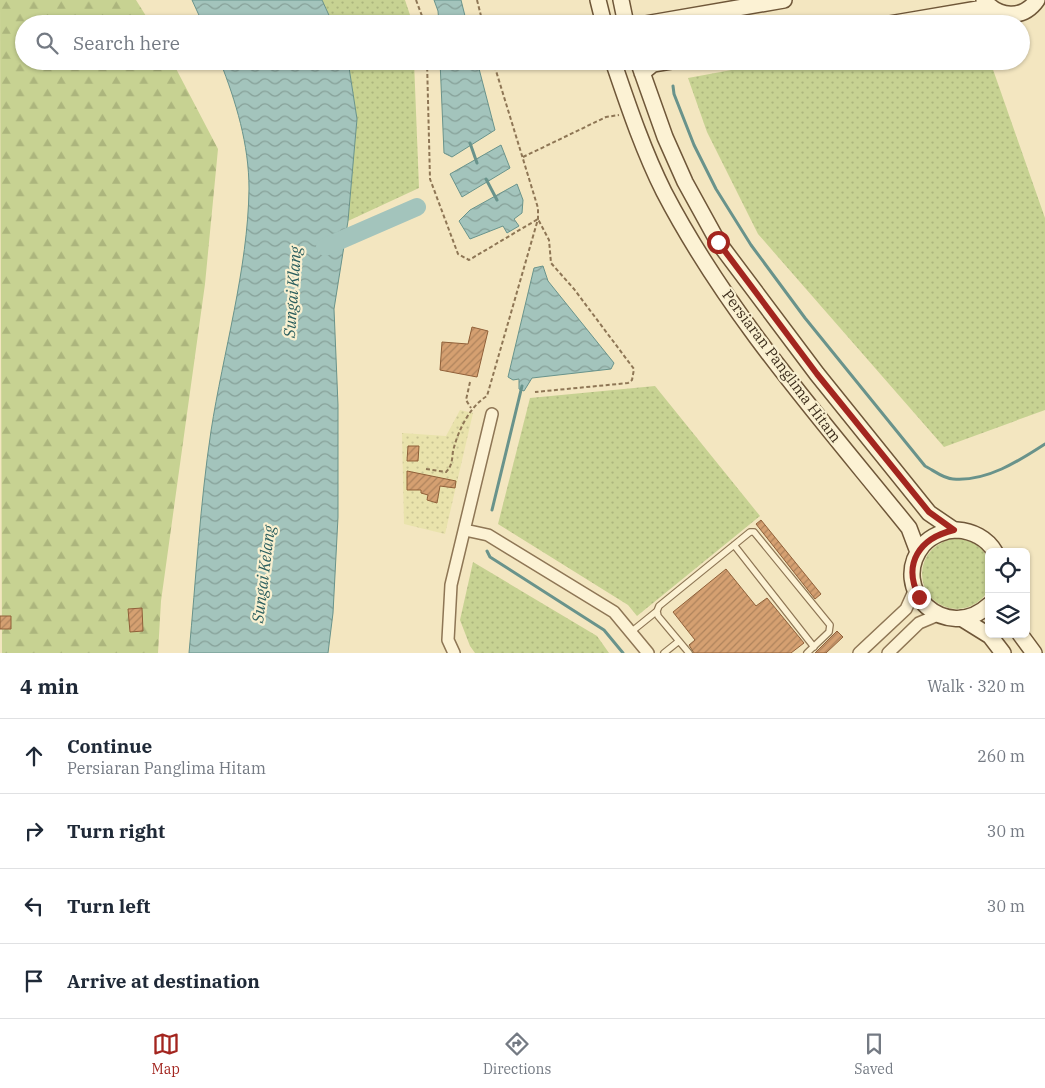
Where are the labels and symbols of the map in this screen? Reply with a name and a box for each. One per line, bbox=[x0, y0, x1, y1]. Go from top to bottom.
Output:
route start bbox=[707, 231, 730, 254]
water label: Sungai Klang bbox=[279, 245, 305, 339]
street label: Persiaran Panglima Hitam bbox=[718, 286, 846, 446]
water label: Sungai Kelang bbox=[247, 524, 279, 625]
route end bbox=[908, 586, 931, 609]

